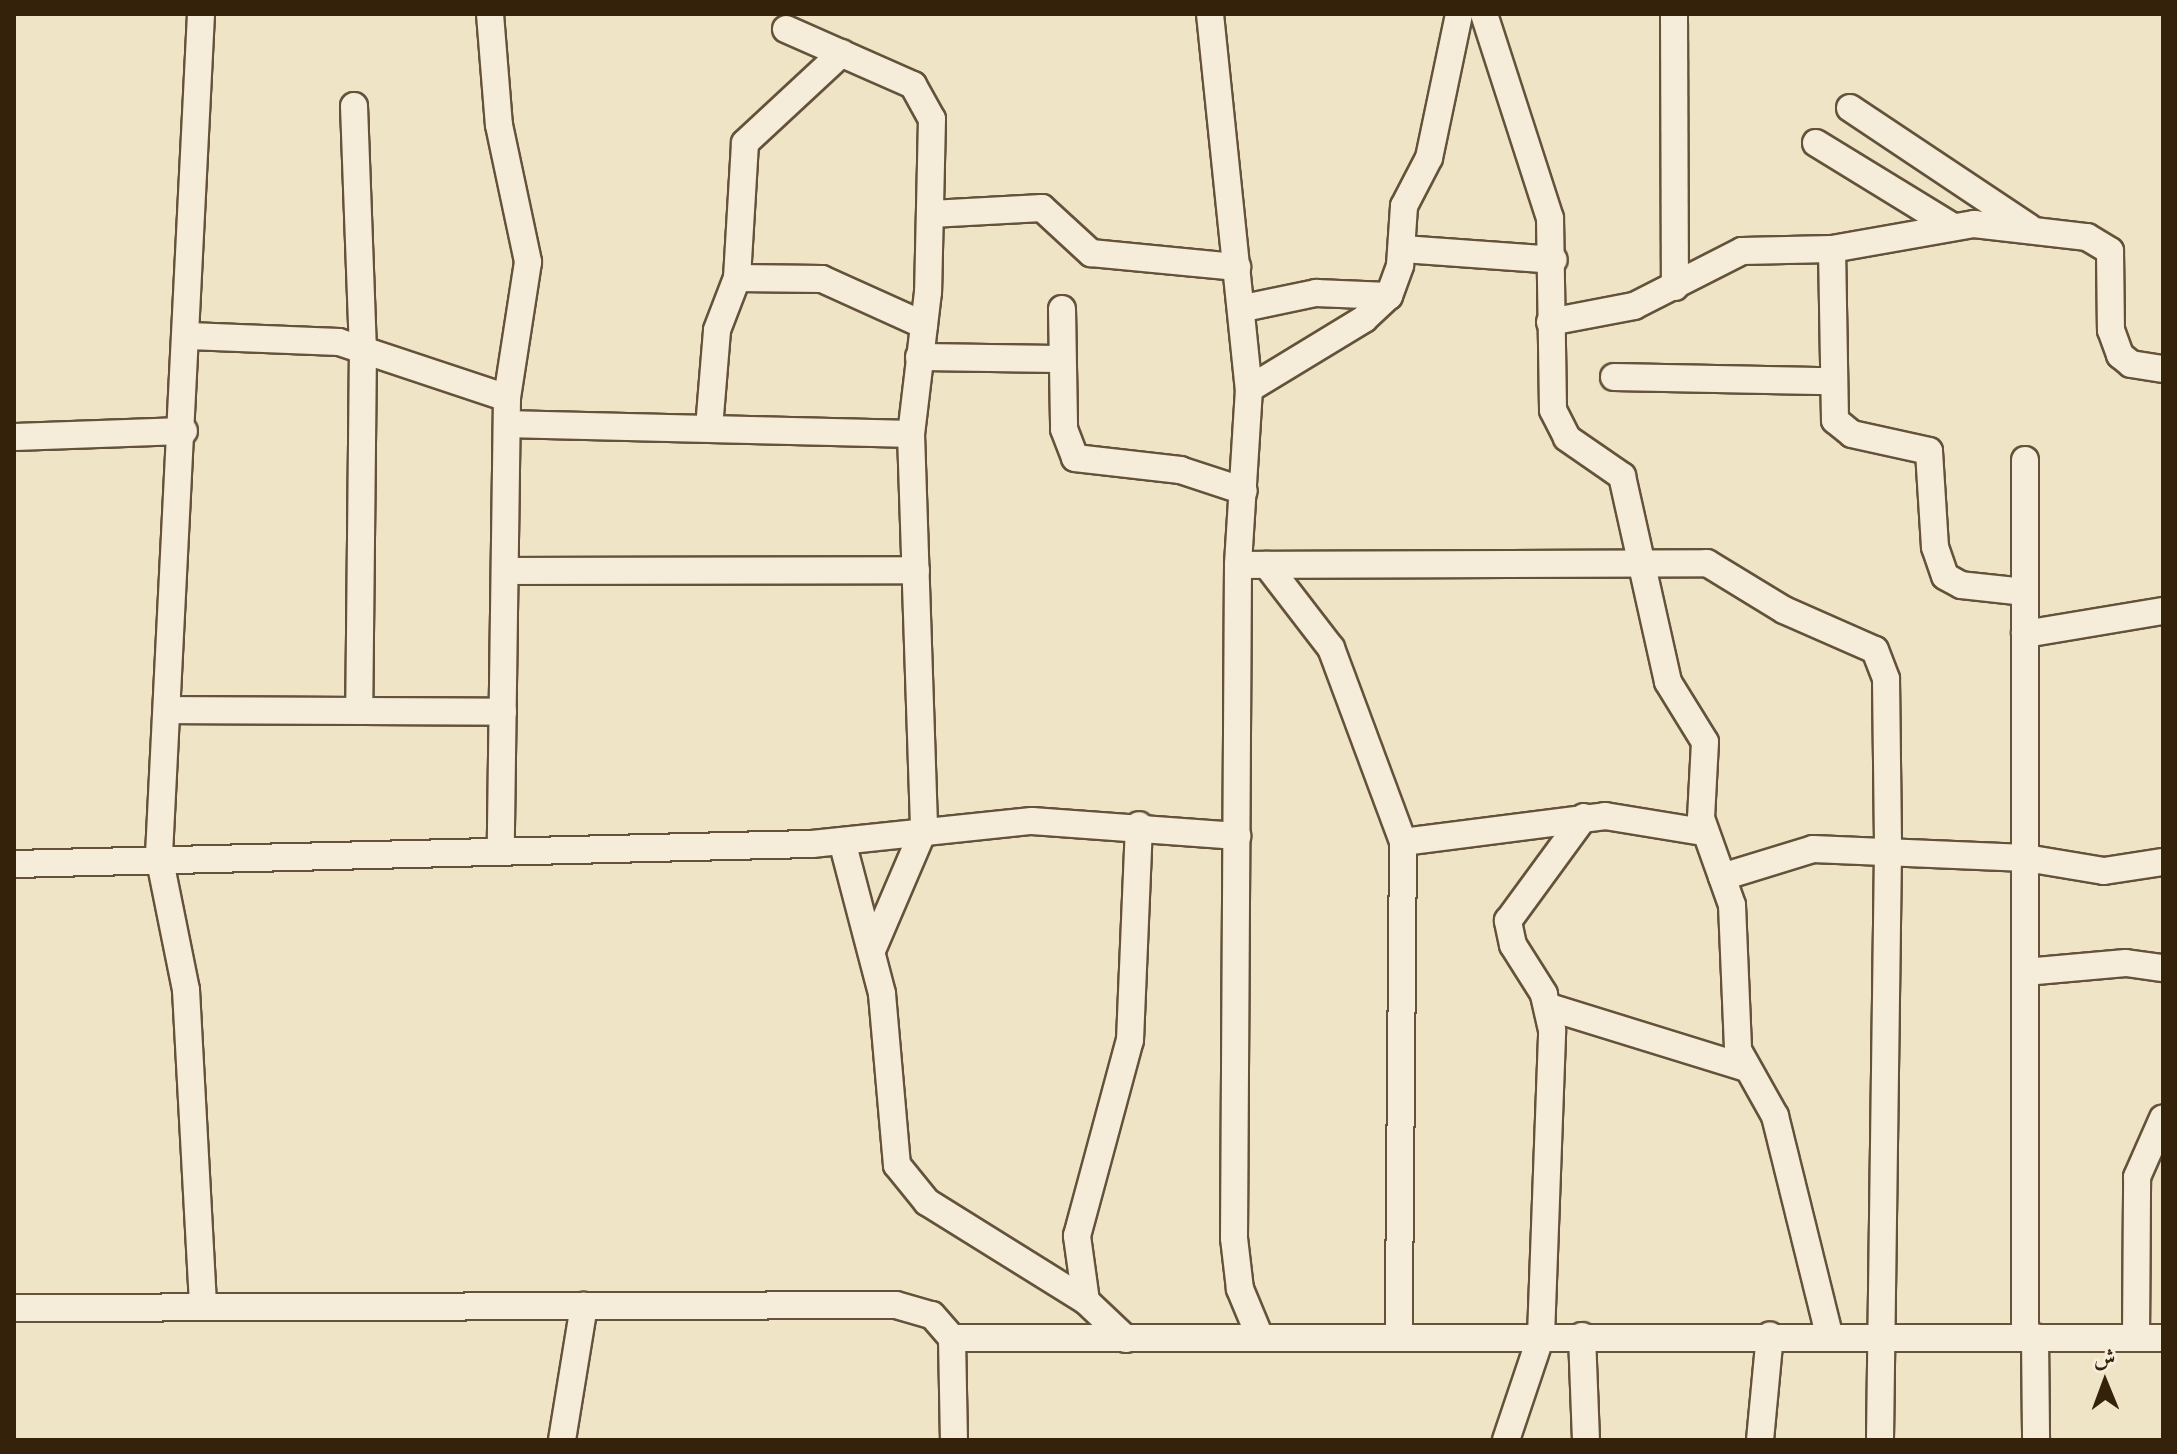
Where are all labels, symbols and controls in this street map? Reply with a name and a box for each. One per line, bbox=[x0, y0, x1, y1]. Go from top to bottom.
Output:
north arrow bbox=[2065, 1342, 2145, 1422]
text: ش bbox=[2093, 1345, 2116, 1371]

